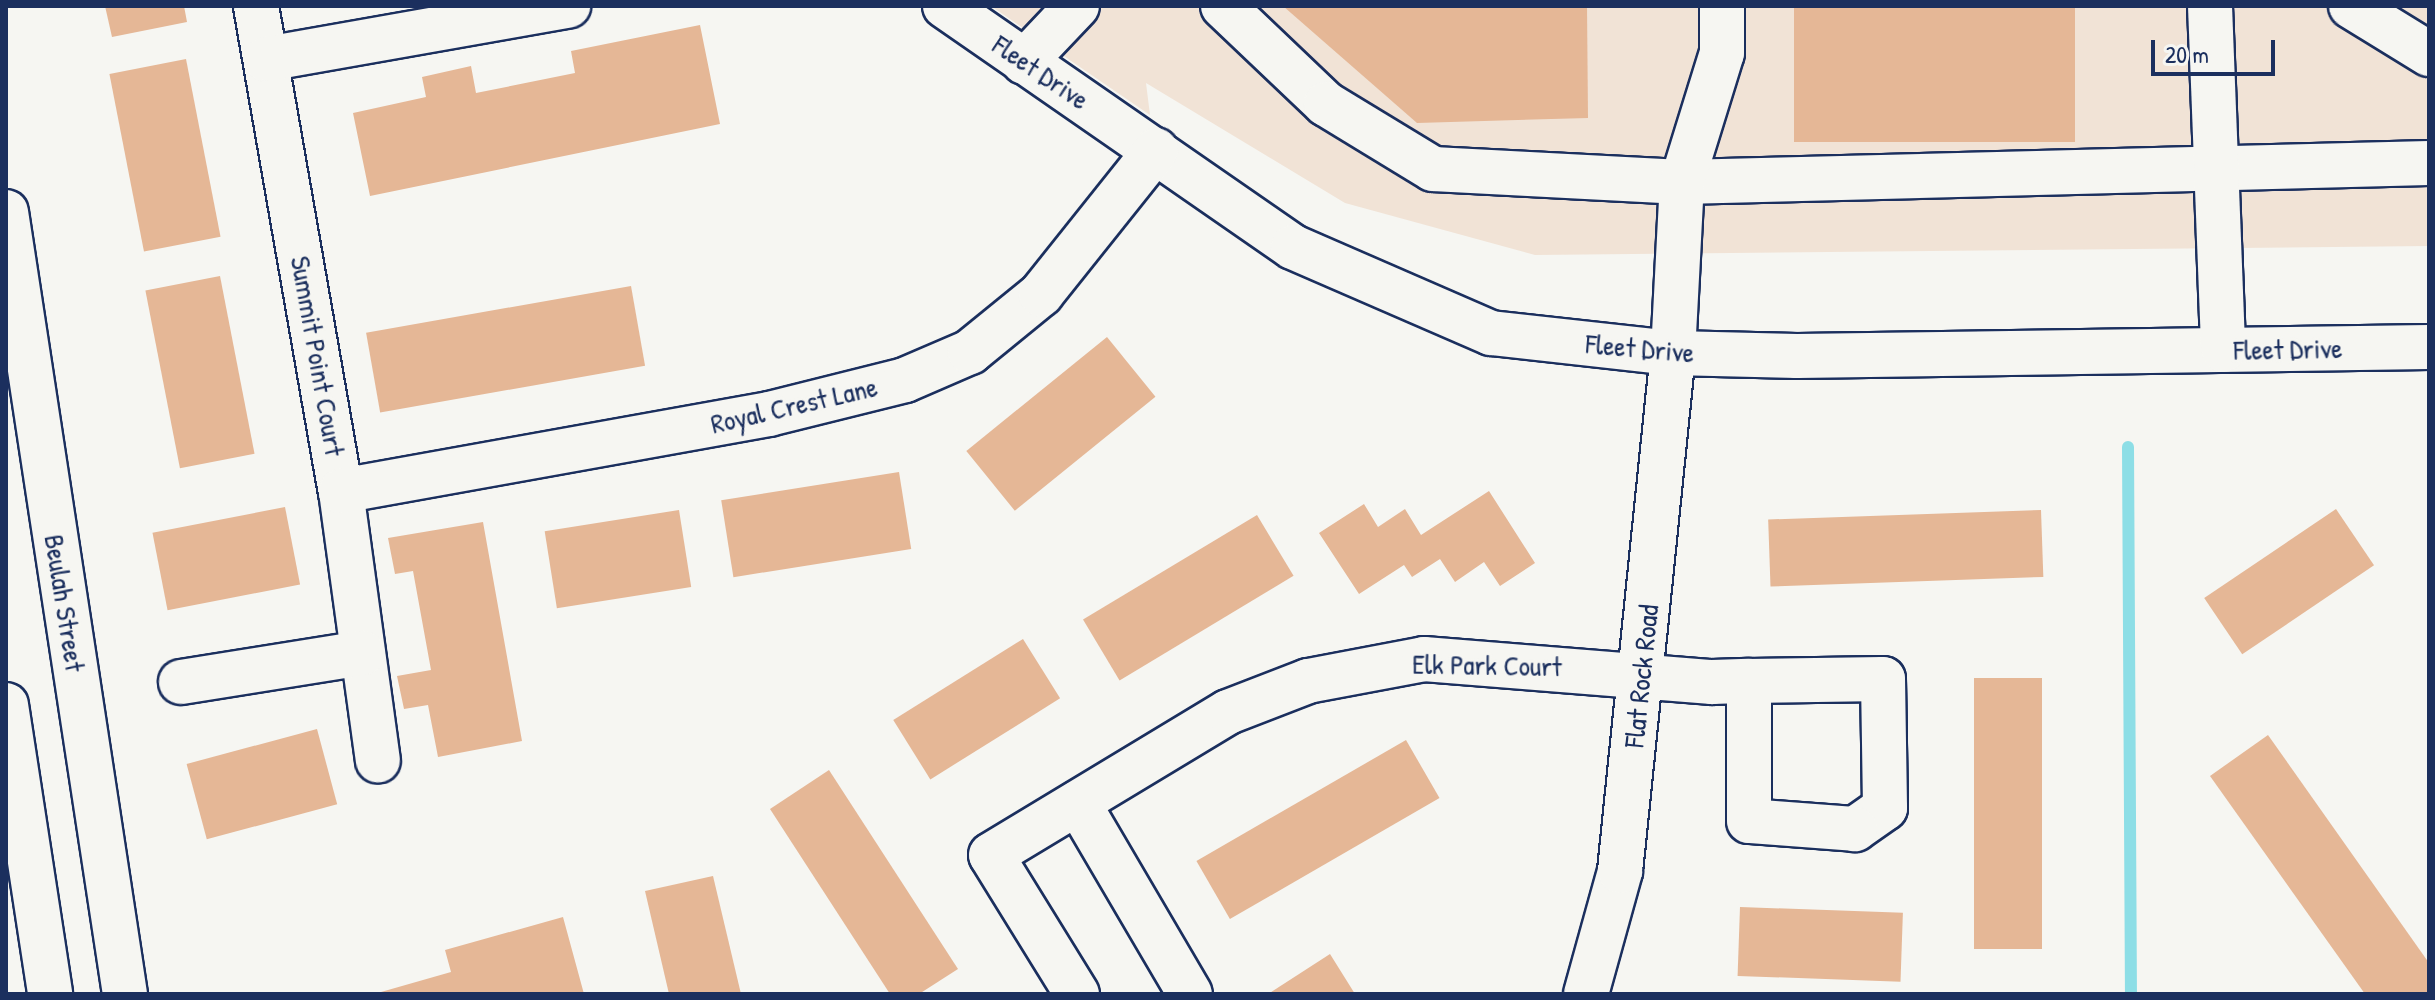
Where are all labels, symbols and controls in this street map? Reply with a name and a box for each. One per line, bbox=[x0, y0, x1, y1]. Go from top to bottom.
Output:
scale bar bbox=[2155, 24, 2279, 74]
street label: Fleet Drive bbox=[986, 28, 1096, 116]
text: 20 m bbox=[2165, 38, 2209, 70]
street label: Summit Point Court bbox=[284, 253, 352, 459]
street label: Fleet Drive bbox=[1584, 327, 1696, 369]
street label: Fleet Drive bbox=[2233, 331, 2343, 367]
street label: Royal Crest Lane bbox=[707, 370, 881, 440]
street label: Beulah Street bbox=[38, 532, 92, 674]
street label: Flat Rock Road bbox=[1617, 603, 1665, 749]
street label: Elk Park Court bbox=[1412, 647, 1562, 683]

